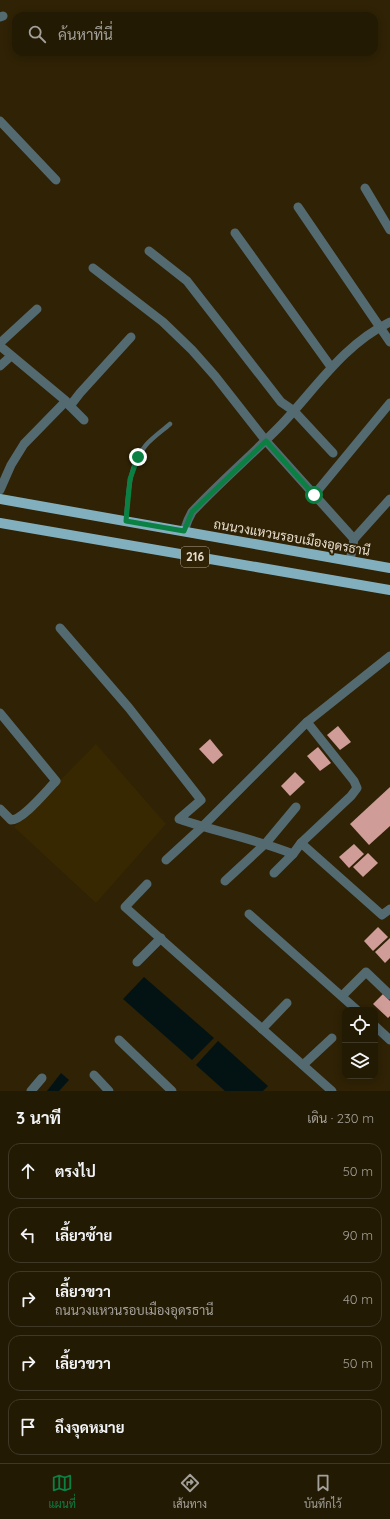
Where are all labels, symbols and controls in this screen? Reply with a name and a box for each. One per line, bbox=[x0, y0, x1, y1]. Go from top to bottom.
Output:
search box bbox=[12, 12, 378, 56]
icon: search bbox=[26, 23, 48, 45]
text: ค้นหาที่นี่ bbox=[58, 25, 113, 44]
route end bbox=[129, 448, 147, 466]
route start bbox=[305, 486, 323, 504]
street label: ถนนวงแหวนรอบเมืองอุดรธานี bbox=[212, 514, 372, 561]
road number: 216 bbox=[181, 547, 209, 567]
map controls bbox=[342, 1007, 378, 1079]
button: locate bbox=[342, 1007, 378, 1043]
button: layers bbox=[342, 1043, 378, 1079]
text: 3 นาที bbox=[16, 1107, 61, 1128]
text: เดิน · 230 m bbox=[307, 1110, 374, 1126]
icon: ahead bbox=[17, 1160, 39, 1182]
text: ตรงไป bbox=[55, 1162, 96, 1181]
text: 50 m bbox=[343, 1163, 373, 1179]
icon: left bbox=[17, 1224, 39, 1246]
text: เลี้ยวซ้าย bbox=[55, 1226, 112, 1245]
text: 90 m bbox=[343, 1227, 373, 1243]
text: เลี้ยวขวา bbox=[55, 1282, 111, 1301]
icon: right bbox=[17, 1288, 39, 1310]
text: 40 m bbox=[343, 1291, 373, 1307]
text: ถนนวงแหวนรอบเมืองอุดรธานี bbox=[55, 1302, 214, 1318]
icon: right bbox=[17, 1352, 39, 1374]
text: เลี้ยวขวา bbox=[55, 1354, 111, 1373]
text: 50 m bbox=[343, 1355, 373, 1371]
icon: arrive bbox=[17, 1416, 39, 1438]
text: ถึงจุดหมาย bbox=[55, 1418, 125, 1437]
tab: แผนที่ bbox=[48, 1472, 76, 1511]
tab: เส้นทาง bbox=[173, 1472, 207, 1511]
tab: บันทึกไว้ bbox=[304, 1472, 342, 1511]

